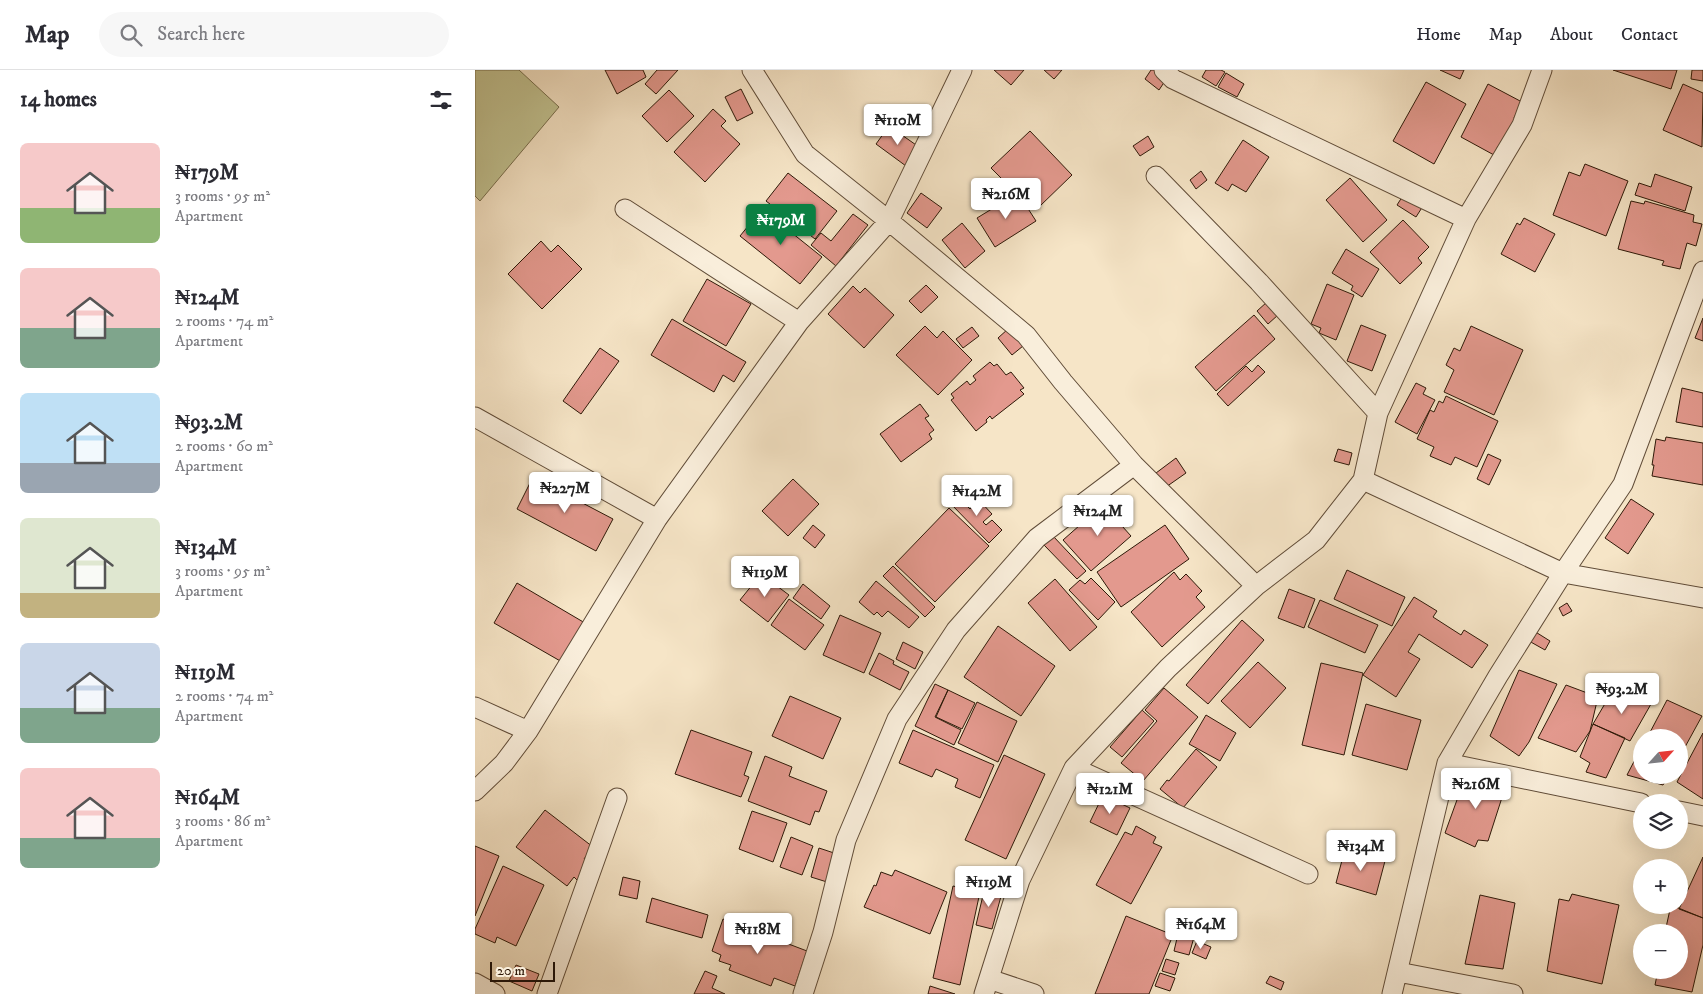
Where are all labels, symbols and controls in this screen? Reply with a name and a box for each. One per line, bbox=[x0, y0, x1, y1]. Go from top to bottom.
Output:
search box bbox=[99, 12, 449, 57]
text: Map bbox=[25, 20, 69, 50]
icon: search bbox=[117, 21, 145, 49]
text: Search here bbox=[157, 23, 245, 46]
text: Home bbox=[1416, 24, 1461, 46]
text: Map bbox=[1489, 24, 1522, 46]
text: About bbox=[1550, 24, 1593, 46]
text: Contact bbox=[1621, 24, 1678, 46]
icon: filters bbox=[427, 86, 455, 114]
text: 14 homes bbox=[20, 87, 97, 113]
pin: ₦110M bbox=[863, 104, 933, 146]
text: ₦110M bbox=[875, 110, 921, 130]
text: ₦179M bbox=[175, 160, 239, 186]
icon: home bbox=[60, 163, 120, 223]
pin: ₦216M bbox=[971, 178, 1041, 220]
text: ₦216M bbox=[982, 184, 1030, 204]
text: 3 rooms · 95 m² bbox=[175, 186, 270, 206]
pin: ₦179M bbox=[746, 204, 816, 246]
text: Apartment bbox=[175, 206, 243, 226]
text: ₦179M bbox=[757, 210, 805, 230]
text: ₦124M bbox=[175, 285, 239, 311]
icon: home bbox=[60, 288, 120, 348]
text: 2 rooms · 74 m² bbox=[175, 311, 273, 331]
text: Apartment bbox=[175, 331, 243, 351]
text: ₦93.2M bbox=[175, 410, 243, 436]
icon: home bbox=[60, 413, 120, 473]
text: 2 rooms · 60 m² bbox=[175, 436, 273, 456]
text: Apartment bbox=[175, 456, 243, 476]
pin: ₦227M bbox=[530, 472, 600, 514]
pin: ₦142M bbox=[942, 474, 1012, 517]
text: ₦227M bbox=[540, 478, 590, 498]
text: ₦142M bbox=[952, 481, 1002, 501]
pin: ₦124M bbox=[1063, 494, 1133, 537]
text: ₦124M bbox=[1073, 501, 1123, 521]
text: ₦134M bbox=[175, 535, 237, 561]
icon: home bbox=[60, 538, 120, 598]
pin: ₦119M bbox=[730, 556, 800, 598]
text: 3 rooms · 95 m² bbox=[175, 561, 270, 581]
text: ₦119M bbox=[742, 562, 788, 582]
text: Apartment bbox=[175, 581, 243, 601]
text: ₦119M bbox=[175, 660, 235, 686]
icon: home bbox=[60, 663, 120, 723]
pin: ₦93.2M bbox=[1581, 672, 1663, 715]
text: ₦93.2M bbox=[1596, 679, 1648, 699]
text: 2 rooms · 74 m² bbox=[175, 686, 273, 706]
text: Apartment bbox=[175, 706, 243, 726]
north arrow bbox=[1633, 729, 1687, 784]
map controls bbox=[1633, 729, 1688, 979]
pin: ₦216M bbox=[1441, 768, 1511, 810]
pin: ₦121M bbox=[1075, 772, 1145, 815]
text: ₦216M bbox=[1452, 774, 1500, 794]
text: ₦121M bbox=[1087, 779, 1133, 799]
text: ₦164M bbox=[175, 785, 240, 811]
icon: home bbox=[60, 788, 120, 848]
button: layers bbox=[1633, 794, 1688, 849]
text: 3 rooms · 86 m² bbox=[175, 811, 270, 831]
pin: ₦134M bbox=[1326, 830, 1396, 872]
text: Apartment bbox=[175, 831, 243, 851]
text: ₦134M bbox=[1337, 836, 1385, 856]
button: + bbox=[1633, 859, 1688, 914]
pin: ₦119M bbox=[954, 866, 1024, 908]
text: ₦119M bbox=[966, 872, 1012, 892]
pin: ₦164M bbox=[1166, 908, 1236, 950]
pin: ₦118M bbox=[723, 912, 793, 955]
text: ₦164M bbox=[1176, 914, 1226, 934]
text: ₦118M bbox=[735, 919, 781, 939]
button: − bbox=[1633, 924, 1688, 979]
scale bar bbox=[490, 959, 555, 982]
text: 20 m bbox=[497, 962, 525, 980]

